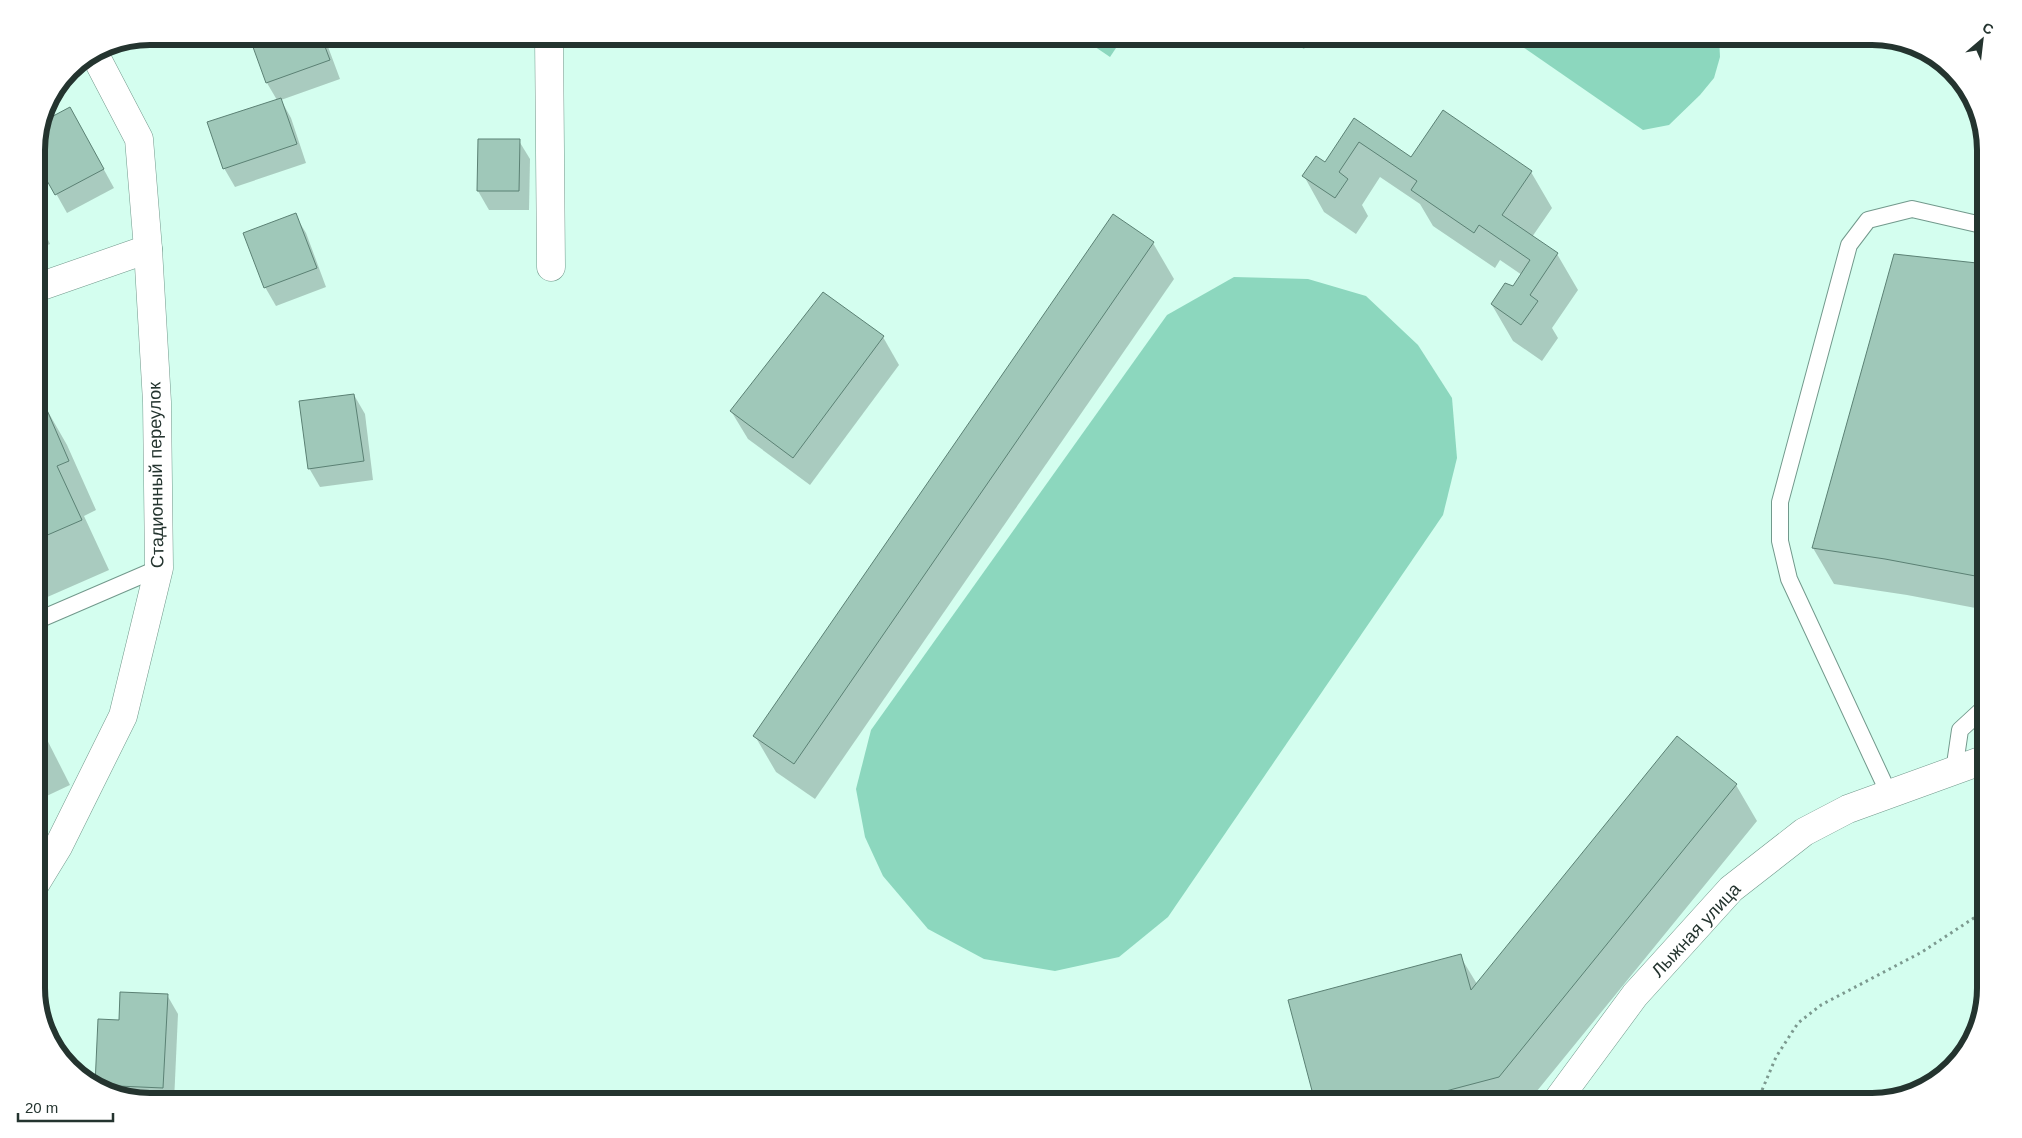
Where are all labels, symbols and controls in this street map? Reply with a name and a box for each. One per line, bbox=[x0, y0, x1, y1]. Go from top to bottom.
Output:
north arrow bbox=[1957, 15, 2007, 65]
text: С bbox=[1980, 19, 1996, 38]
street label: Стадионный переулок bbox=[144, 382, 168, 568]
street label: Лыжная улица bbox=[1647, 878, 1745, 981]
scale bar bbox=[18, 1090, 112, 1122]
text: 20 m bbox=[25, 1099, 58, 1116]

